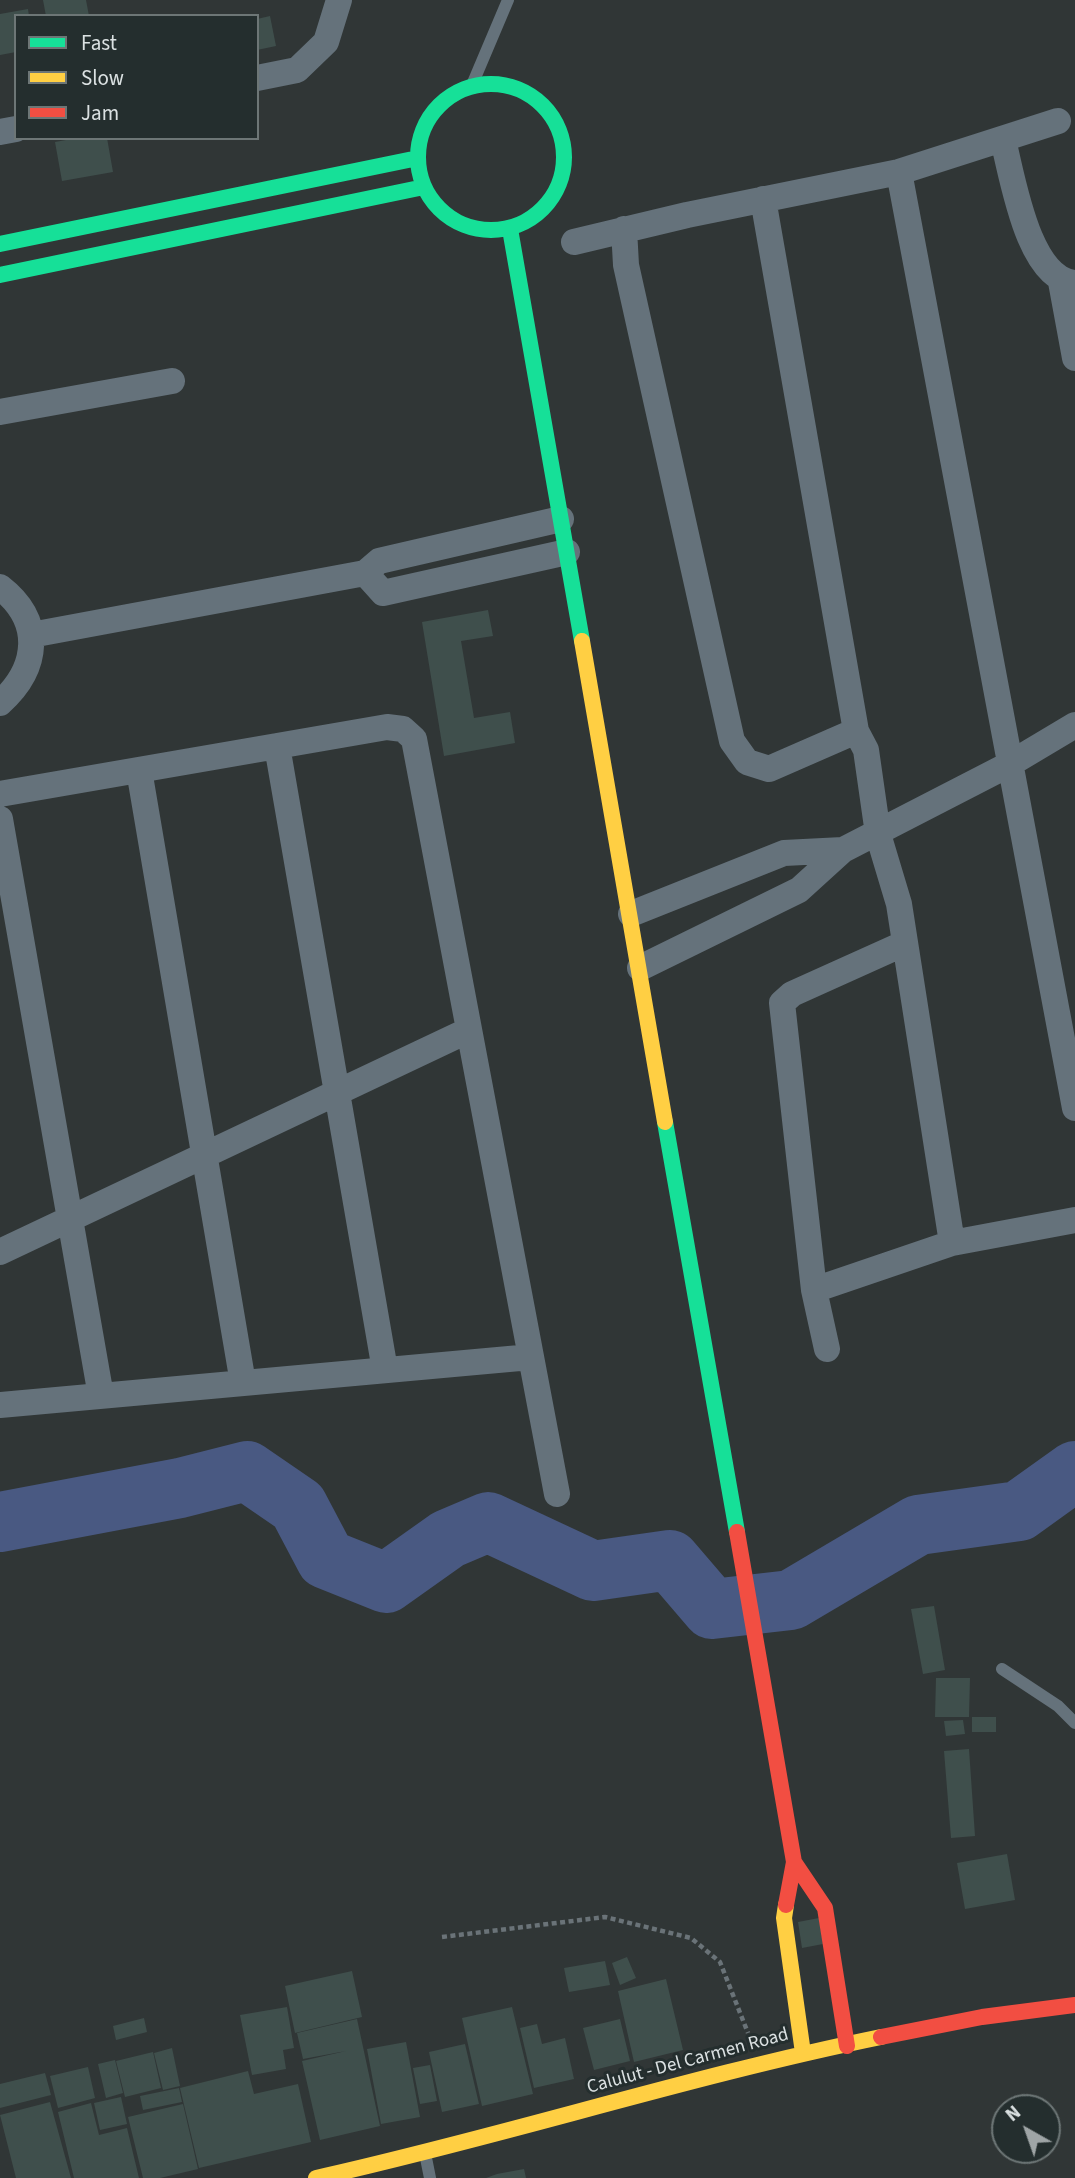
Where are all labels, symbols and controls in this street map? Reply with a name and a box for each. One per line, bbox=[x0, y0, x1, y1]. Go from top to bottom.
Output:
legend bbox=[14, 14, 259, 140]
text: Fast bbox=[81, 28, 117, 58]
text: Slow bbox=[81, 63, 124, 93]
text: Jam bbox=[81, 98, 119, 128]
street label: Calulut - Del Carmen Road bbox=[585, 2024, 791, 2100]
north arrow bbox=[991, 2094, 1061, 2164]
text: N bbox=[1000, 2100, 1027, 2128]

